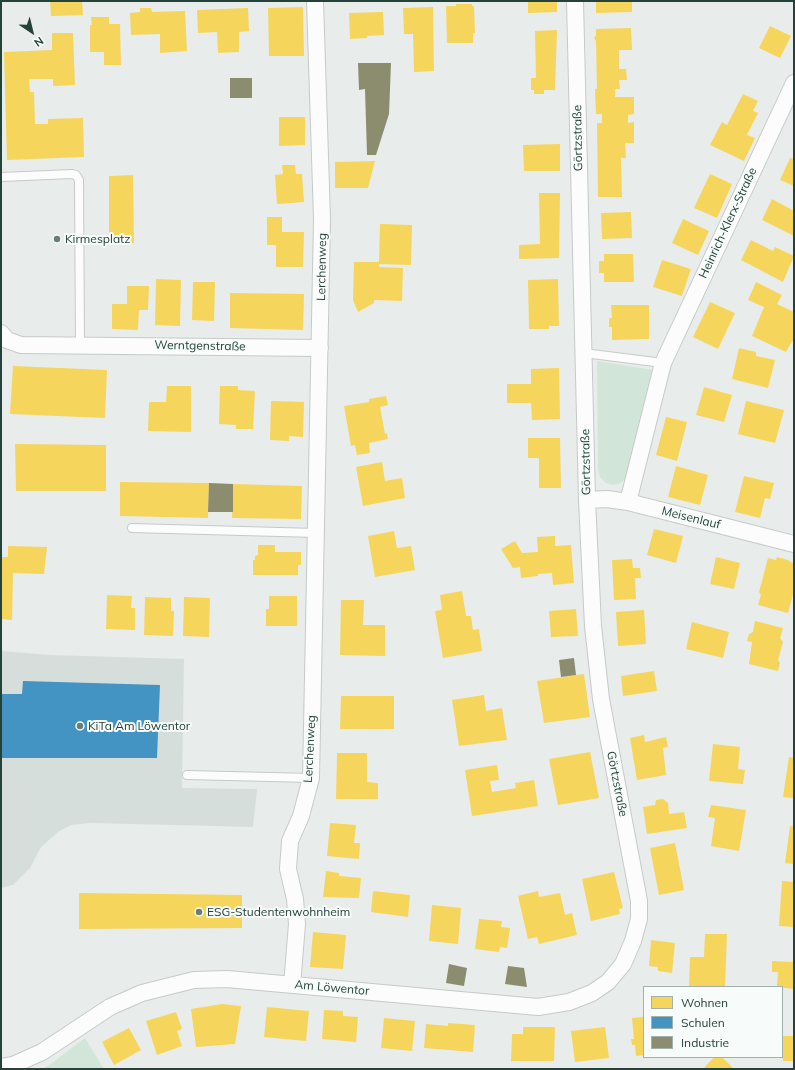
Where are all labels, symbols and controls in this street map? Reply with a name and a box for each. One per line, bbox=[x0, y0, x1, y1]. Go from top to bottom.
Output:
north arrow bbox=[12, 12, 52, 52]
text: N bbox=[31, 34, 46, 50]
street label: Görtzstraße bbox=[570, 105, 586, 171]
street label: Heinrich-Klerx-Straße bbox=[696, 165, 760, 281]
place label: Kirmesplatz bbox=[65, 232, 131, 246]
street label: Lerchenweg bbox=[314, 233, 330, 301]
marker: Kirmesplatz bbox=[52, 234, 62, 244]
street label: Werntgenstraße bbox=[154, 338, 246, 354]
street label: Görtzstraße bbox=[578, 429, 594, 495]
street label: Meisenlauf bbox=[660, 504, 722, 532]
street label: Lerchenweg bbox=[301, 715, 319, 783]
place label: KiTa Am Löwentor bbox=[88, 719, 190, 733]
marker: KiTa Am Löwentor bbox=[75, 721, 85, 731]
street label: Görtzstraße bbox=[604, 750, 630, 818]
place label: ESG-Studentenwohnheim bbox=[207, 905, 350, 919]
marker: ESG-Studentenwohnheim bbox=[194, 907, 204, 917]
street label: Am Löwentor bbox=[294, 978, 370, 998]
legend bbox=[643, 986, 783, 1058]
text: Wohnen bbox=[681, 995, 728, 1010]
text: Schulen bbox=[681, 1015, 725, 1030]
text: Industrie bbox=[681, 1035, 729, 1050]

